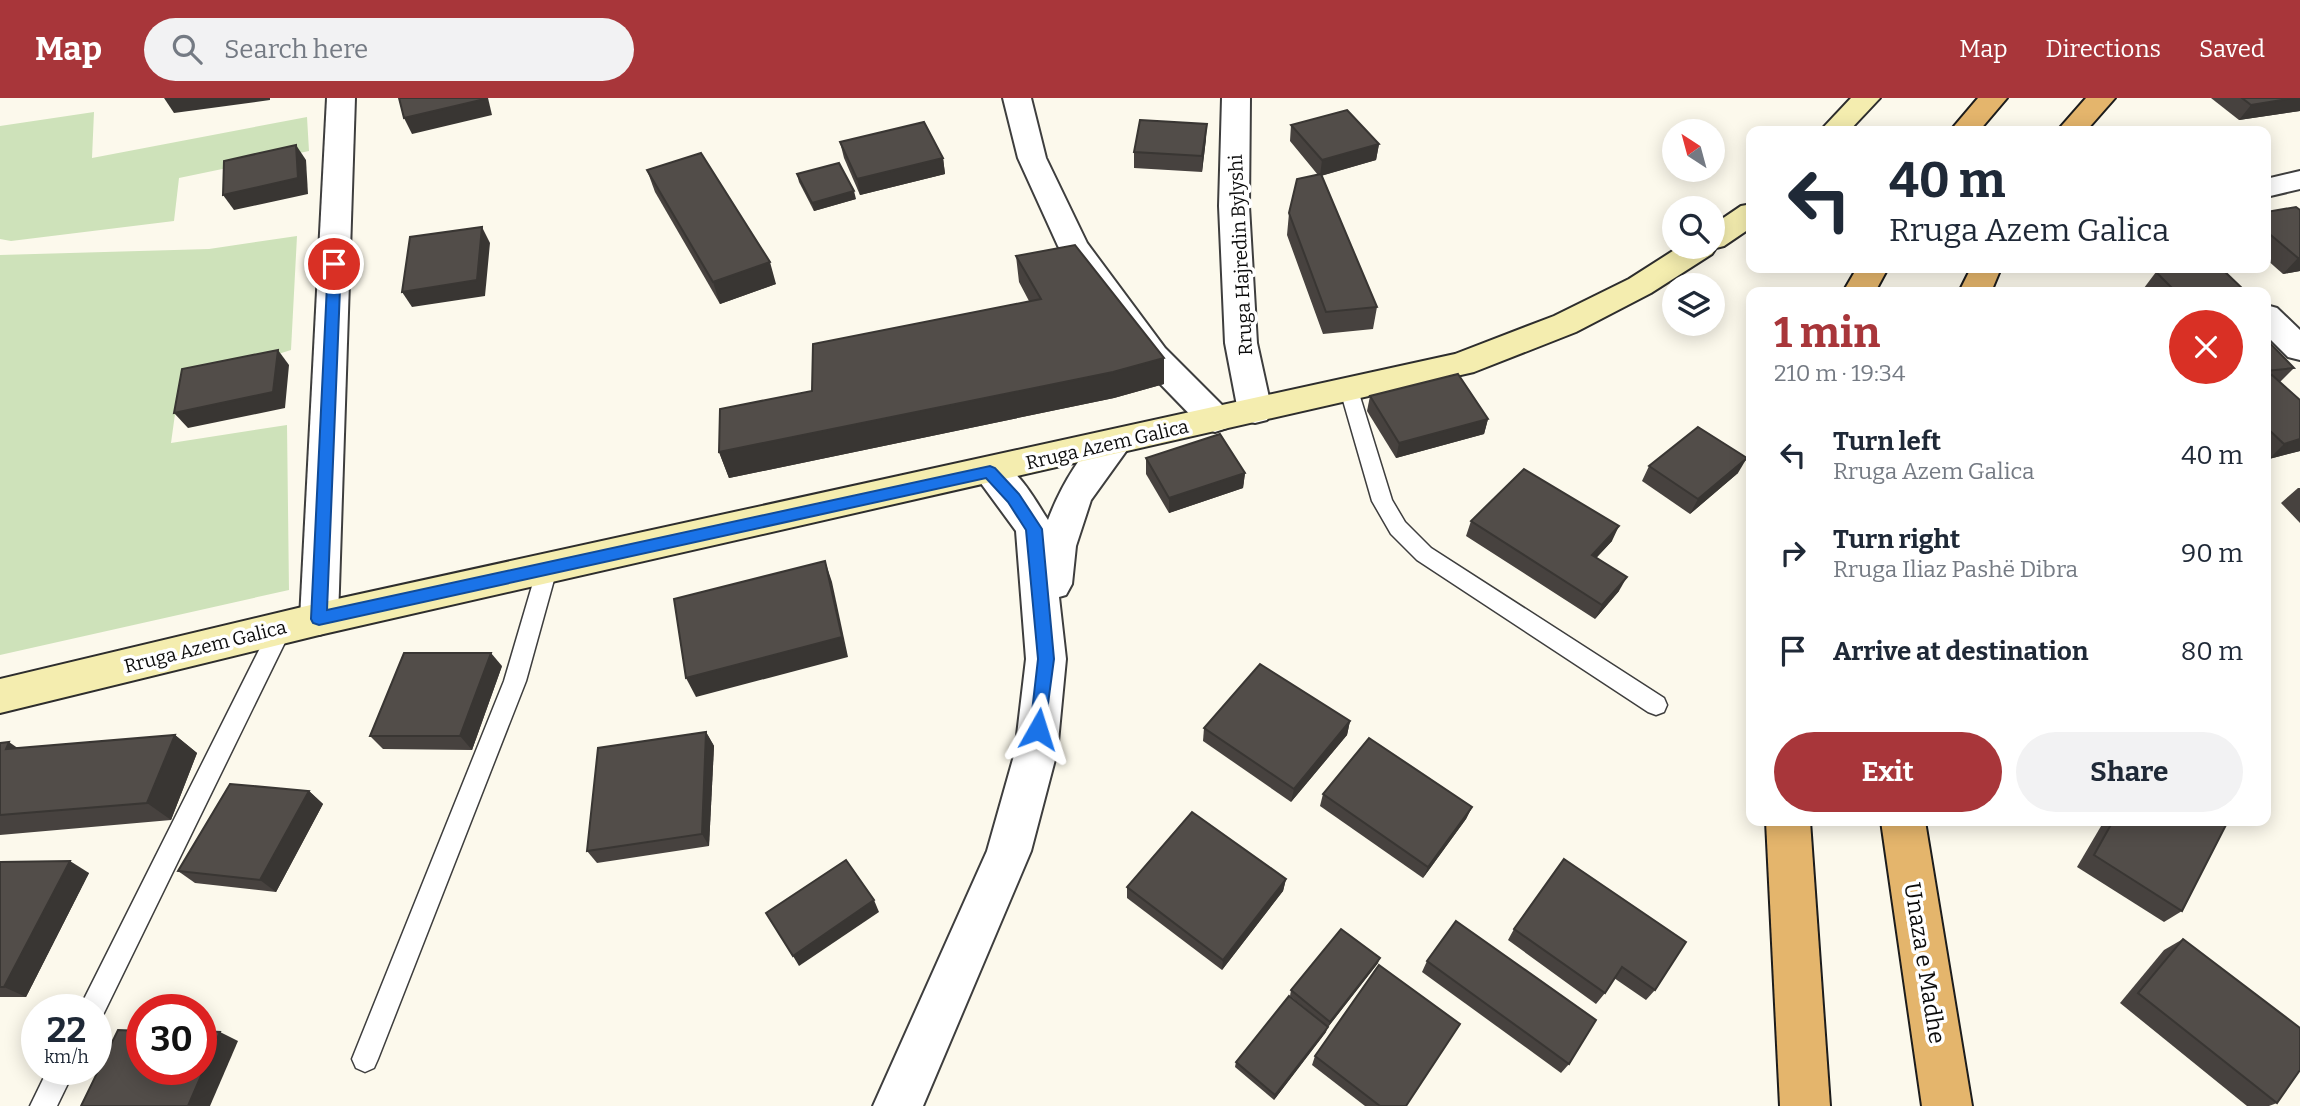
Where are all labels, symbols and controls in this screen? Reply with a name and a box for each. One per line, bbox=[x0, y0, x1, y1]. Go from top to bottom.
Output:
search box bbox=[144, 18, 634, 81]
text: Map bbox=[35, 29, 102, 69]
icon: search bbox=[168, 30, 206, 68]
text: Search here bbox=[224, 34, 368, 65]
text: Map bbox=[1959, 35, 2008, 63]
text: Directions bbox=[2046, 35, 2161, 63]
text: Saved bbox=[2199, 35, 2265, 63]
north arrow bbox=[1662, 119, 1726, 182]
map controls bbox=[1662, 119, 1725, 336]
text: 40 m bbox=[1889, 151, 2006, 210]
street label: Rruga Hajredin Bylyshi bbox=[1224, 154, 1257, 356]
icon: left bbox=[1774, 154, 1865, 245]
button: search bbox=[1662, 196, 1725, 259]
text: Rruga Azem Galica bbox=[1889, 211, 2169, 249]
pin bbox=[304, 234, 364, 294]
icon: arrive bbox=[315, 245, 353, 283]
button: layers bbox=[1662, 273, 1725, 336]
text: 1 min bbox=[1774, 308, 1880, 358]
button: close bbox=[2169, 310, 2243, 384]
text: 210 m · 19:34 bbox=[1774, 359, 1905, 387]
street label: Rruga Azem Galica bbox=[1023, 414, 1191, 474]
text: Turn left bbox=[1833, 426, 1941, 457]
icon: left bbox=[1774, 436, 1812, 474]
text: 40 m bbox=[2181, 440, 2243, 471]
text: Rruga Azem Galica bbox=[1833, 457, 2035, 485]
text: Turn right bbox=[1833, 524, 1960, 555]
icon: right bbox=[1774, 534, 1812, 572]
text: 90 m bbox=[2181, 538, 2243, 569]
text: Rruga Iliaz Pashë Dibra bbox=[1833, 555, 2078, 583]
street label: Rruga Azem Galica bbox=[122, 615, 289, 678]
icon: arrive bbox=[1774, 632, 1812, 670]
text: Arrive at destination bbox=[1833, 636, 2088, 667]
text: 80 m bbox=[2181, 636, 2243, 667]
position arrow bbox=[1001, 692, 1075, 766]
button: Exit bbox=[1774, 732, 2002, 812]
button: Share bbox=[2016, 732, 2243, 812]
street label: Unaza e Madhe bbox=[1898, 880, 1952, 1046]
speed limit sign: 30 bbox=[126, 994, 217, 1085]
text: 22 bbox=[47, 1009, 86, 1051]
text: km/h bbox=[44, 1046, 89, 1068]

